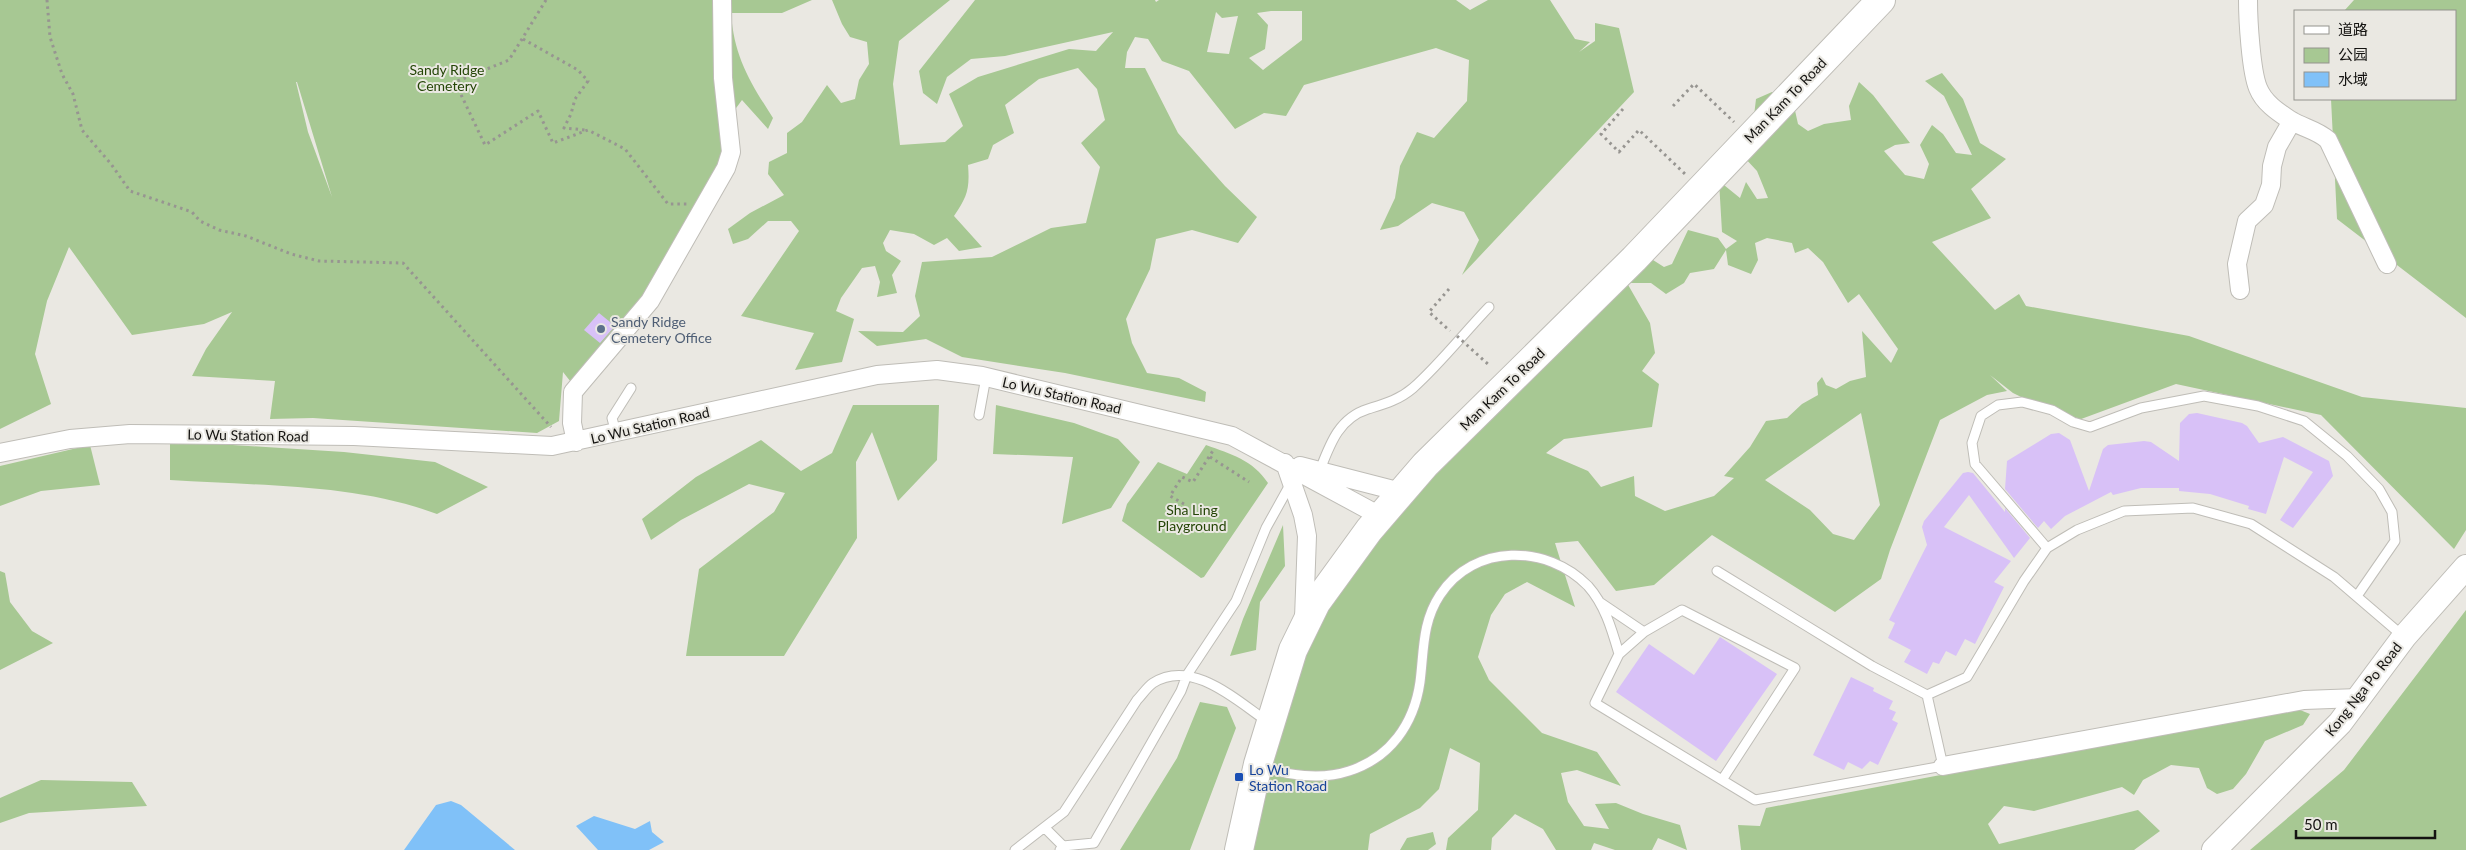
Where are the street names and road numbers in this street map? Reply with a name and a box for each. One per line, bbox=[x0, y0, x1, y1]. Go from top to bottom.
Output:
street label: Man Kam To Road bbox=[1740, 54, 1830, 146]
street label: Man Kam To Road bbox=[1456, 344, 1548, 434]
street label: Lo Wu Station Road bbox=[1001, 373, 1123, 417]
street label: Lo Wu Station Road bbox=[589, 403, 711, 447]
street label: Lo Wu Station Road bbox=[187, 425, 309, 445]
street label: Kong Nga Po Road bbox=[2321, 639, 2405, 739]

